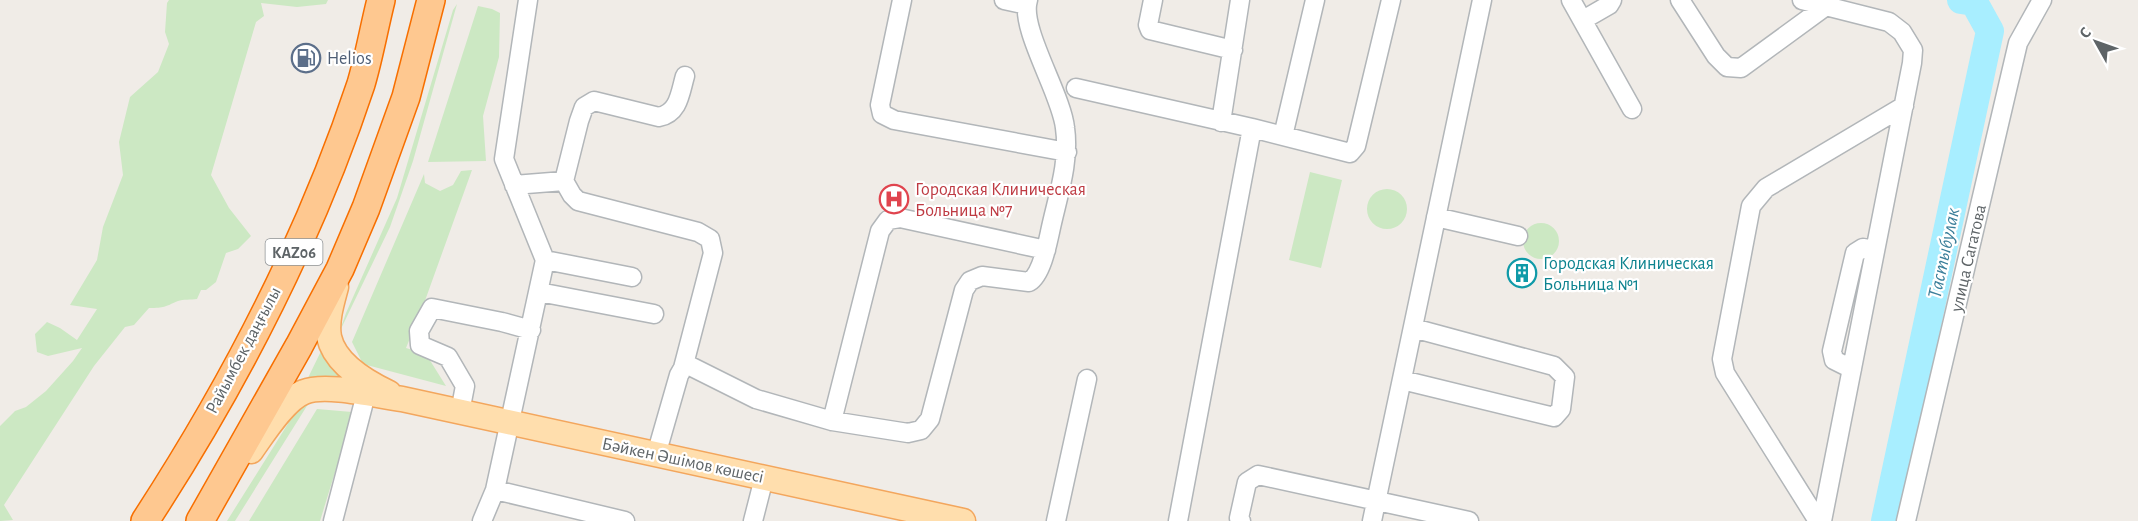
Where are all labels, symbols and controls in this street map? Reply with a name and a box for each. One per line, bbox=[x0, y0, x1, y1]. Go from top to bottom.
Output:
north arrow bbox=[2066, 12, 2126, 72]
text: С bbox=[2076, 24, 2094, 42]
fuel station icon: Helios bbox=[290, 42, 322, 74]
place label: Helios bbox=[327, 50, 372, 68]
place label: Городская Клиническая Больница №7 bbox=[915, 181, 1086, 220]
hospital icon: Городская Клиническая Больница №7 bbox=[878, 183, 910, 215]
street label: улица Сагатова bbox=[1948, 203, 1990, 315]
water label: Тастыбулак bbox=[1925, 205, 1963, 300]
road number: KАZ06 bbox=[266, 239, 322, 265]
place label: Городская Клиническая Больница №1 bbox=[1543, 255, 1714, 294]
building icon: Городская Клиническая Больница №1 bbox=[1506, 257, 1538, 289]
street label: Райымбек даңғылы bbox=[202, 284, 285, 417]
street label: Бәйкен Әшімов көшесі bbox=[600, 435, 765, 487]

